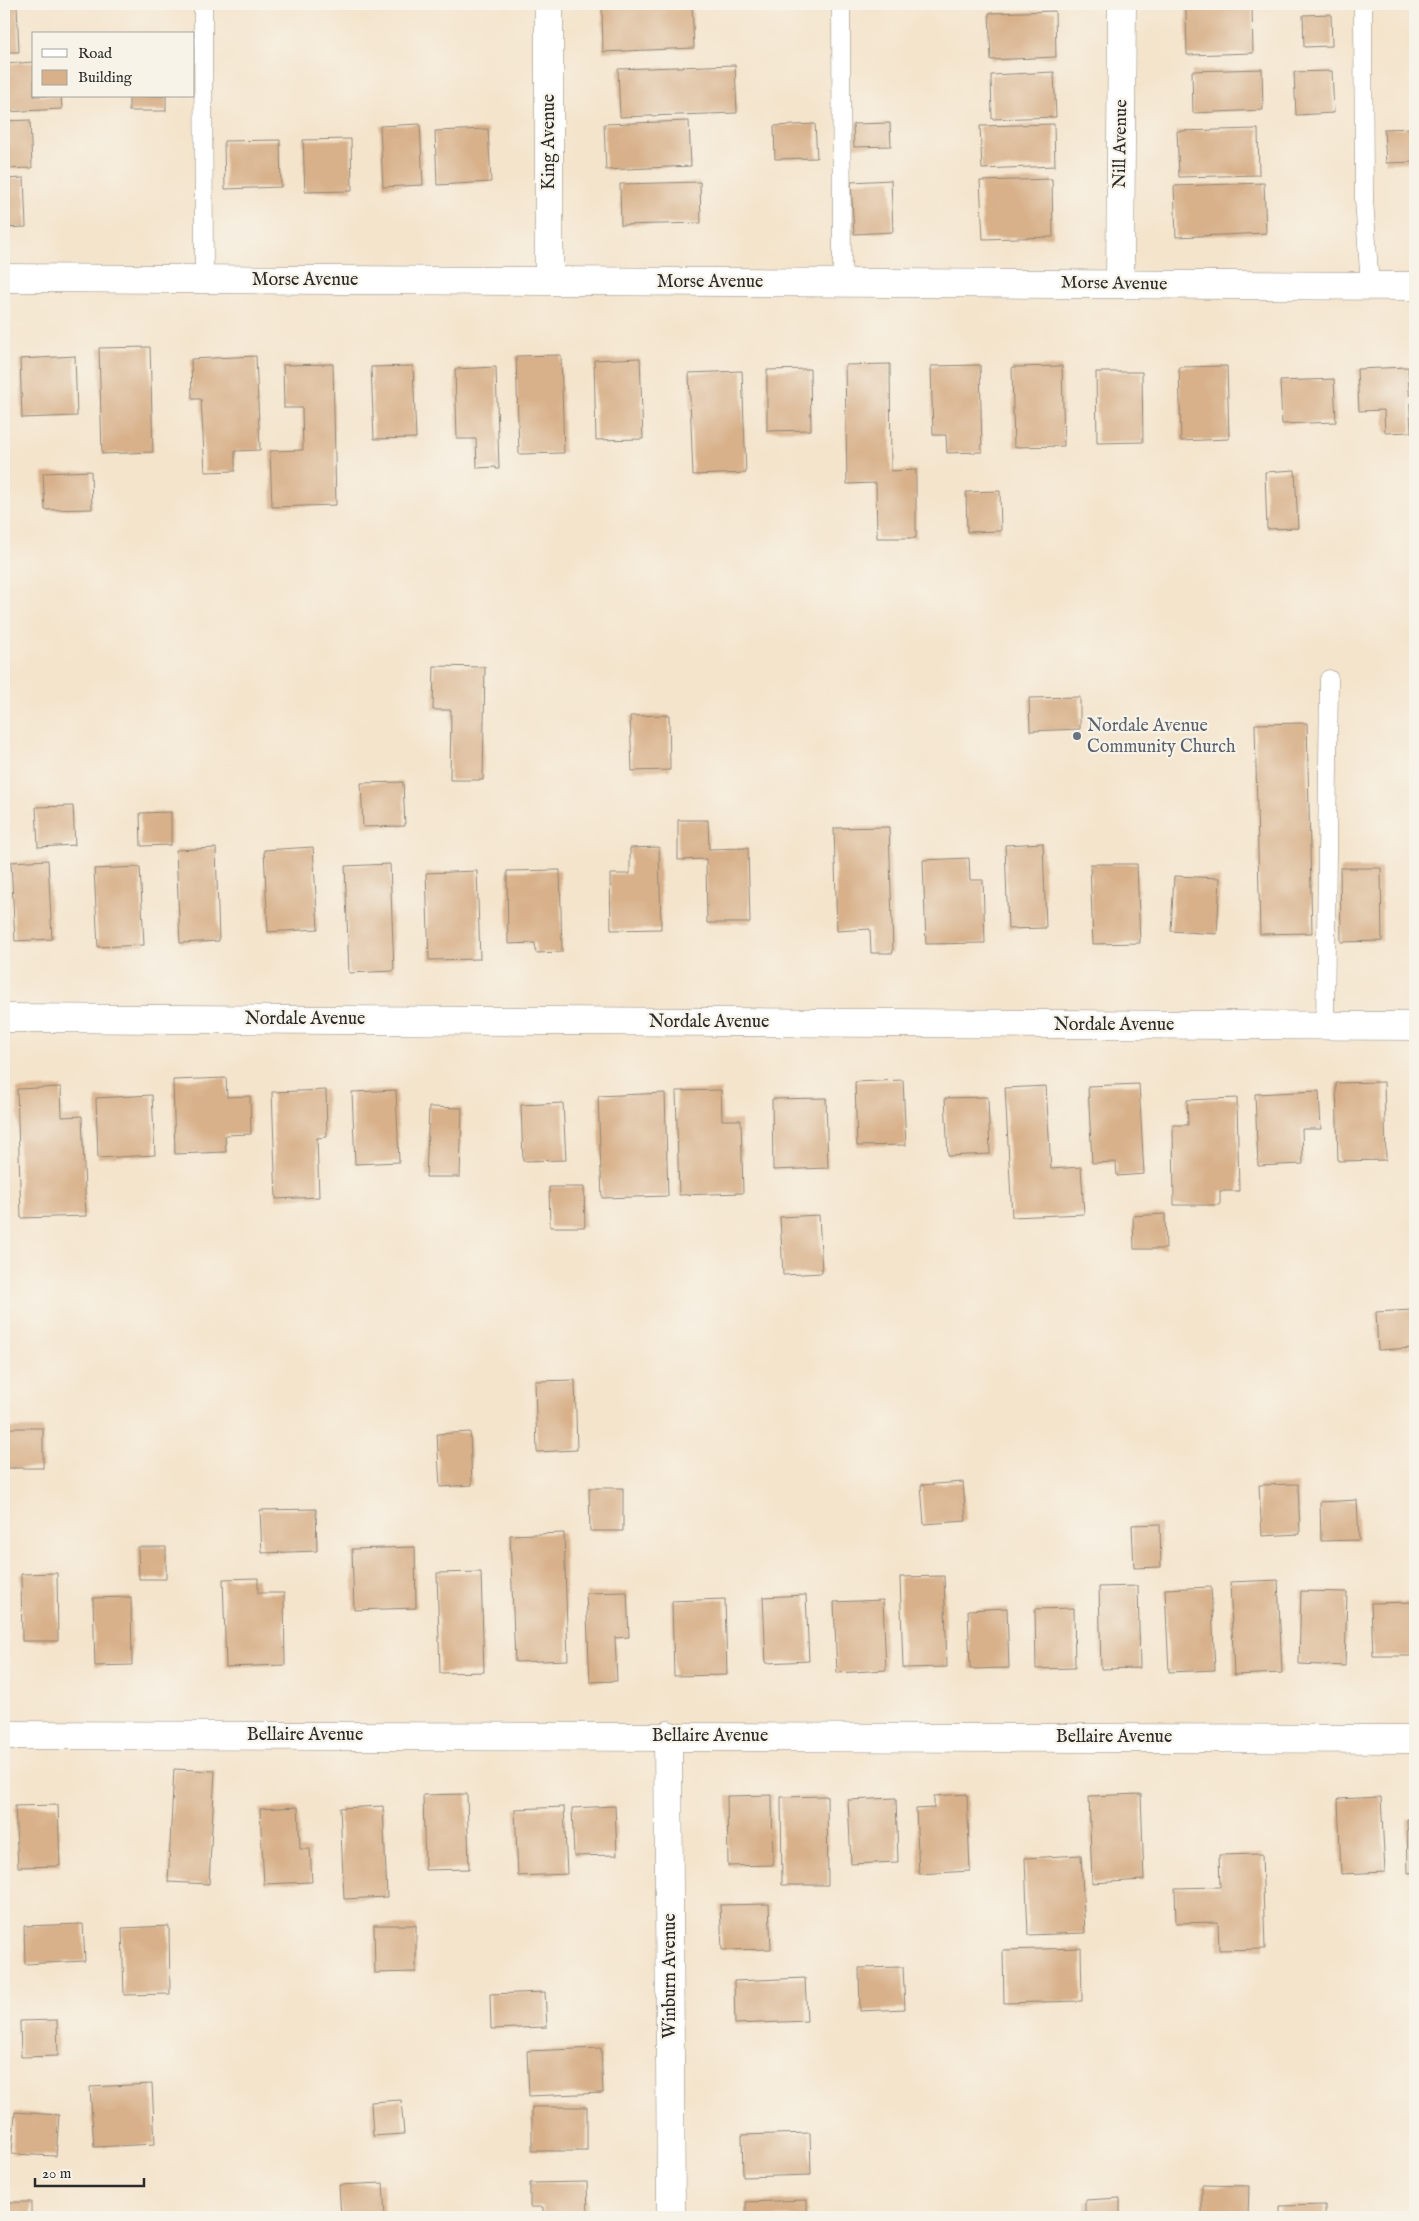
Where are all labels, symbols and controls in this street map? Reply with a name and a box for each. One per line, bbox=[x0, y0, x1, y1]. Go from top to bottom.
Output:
legend bbox=[32, 32, 195, 98]
text: Road bbox=[78, 44, 113, 63]
text: Building bbox=[78, 68, 133, 87]
street label: King Avenue bbox=[538, 94, 561, 190]
street label: Nill Avenue bbox=[1109, 99, 1133, 189]
street label: Morse Avenue bbox=[252, 269, 358, 292]
street label: Morse Avenue bbox=[657, 271, 763, 294]
street label: Morse Avenue bbox=[1061, 272, 1167, 296]
place label: Nordale Avenue Community Church bbox=[1087, 715, 1236, 759]
marker: Nordale Avenue Community Church bbox=[1071, 730, 1083, 742]
street label: Nordale Avenue bbox=[245, 1008, 365, 1031]
street label: Nordale Avenue bbox=[649, 1011, 769, 1034]
street label: Nordale Avenue bbox=[1054, 1014, 1174, 1037]
street label: Bellaire Avenue bbox=[247, 1724, 363, 1747]
street label: Bellaire Avenue bbox=[652, 1725, 768, 1748]
street label: Bellaire Avenue bbox=[1056, 1726, 1172, 1749]
street label: Winburn Avenue bbox=[659, 1913, 682, 2039]
scale bar bbox=[35, 2156, 144, 2188]
text: 20 m bbox=[42, 2164, 72, 2183]

